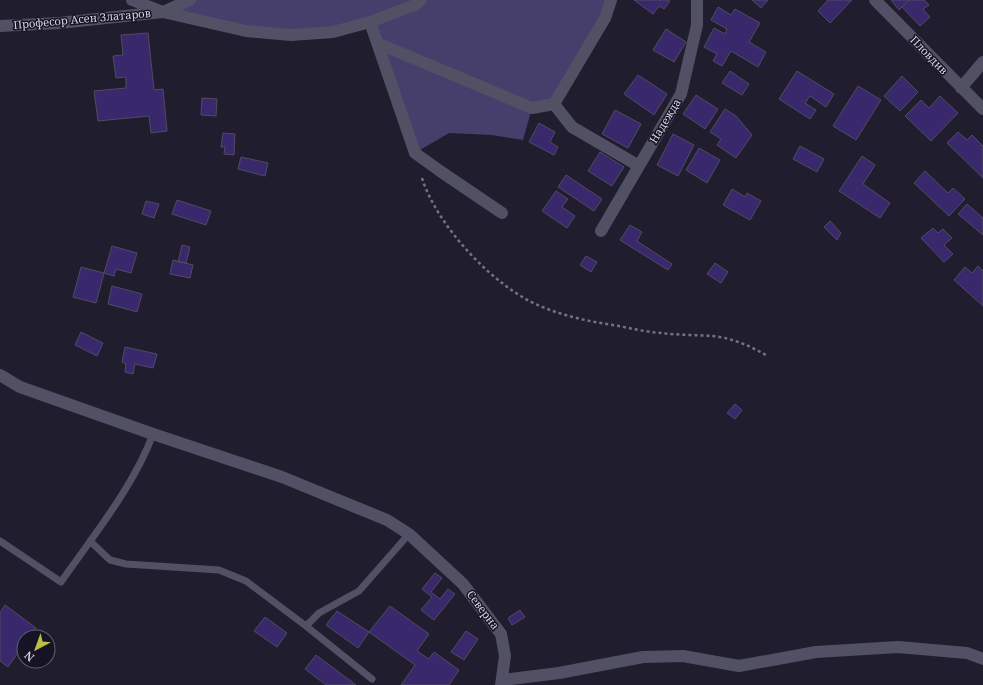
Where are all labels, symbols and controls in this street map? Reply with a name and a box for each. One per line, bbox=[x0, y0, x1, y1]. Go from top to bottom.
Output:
street label: Професор Асен Златаров bbox=[13, 5, 151, 32]
street label: Пловдив bbox=[907, 32, 951, 77]
street label: Надежда bbox=[645, 96, 684, 146]
street label: Северна bbox=[464, 587, 503, 632]
north arrow bbox=[16, 629, 56, 669]
text: N bbox=[21, 648, 37, 665]

